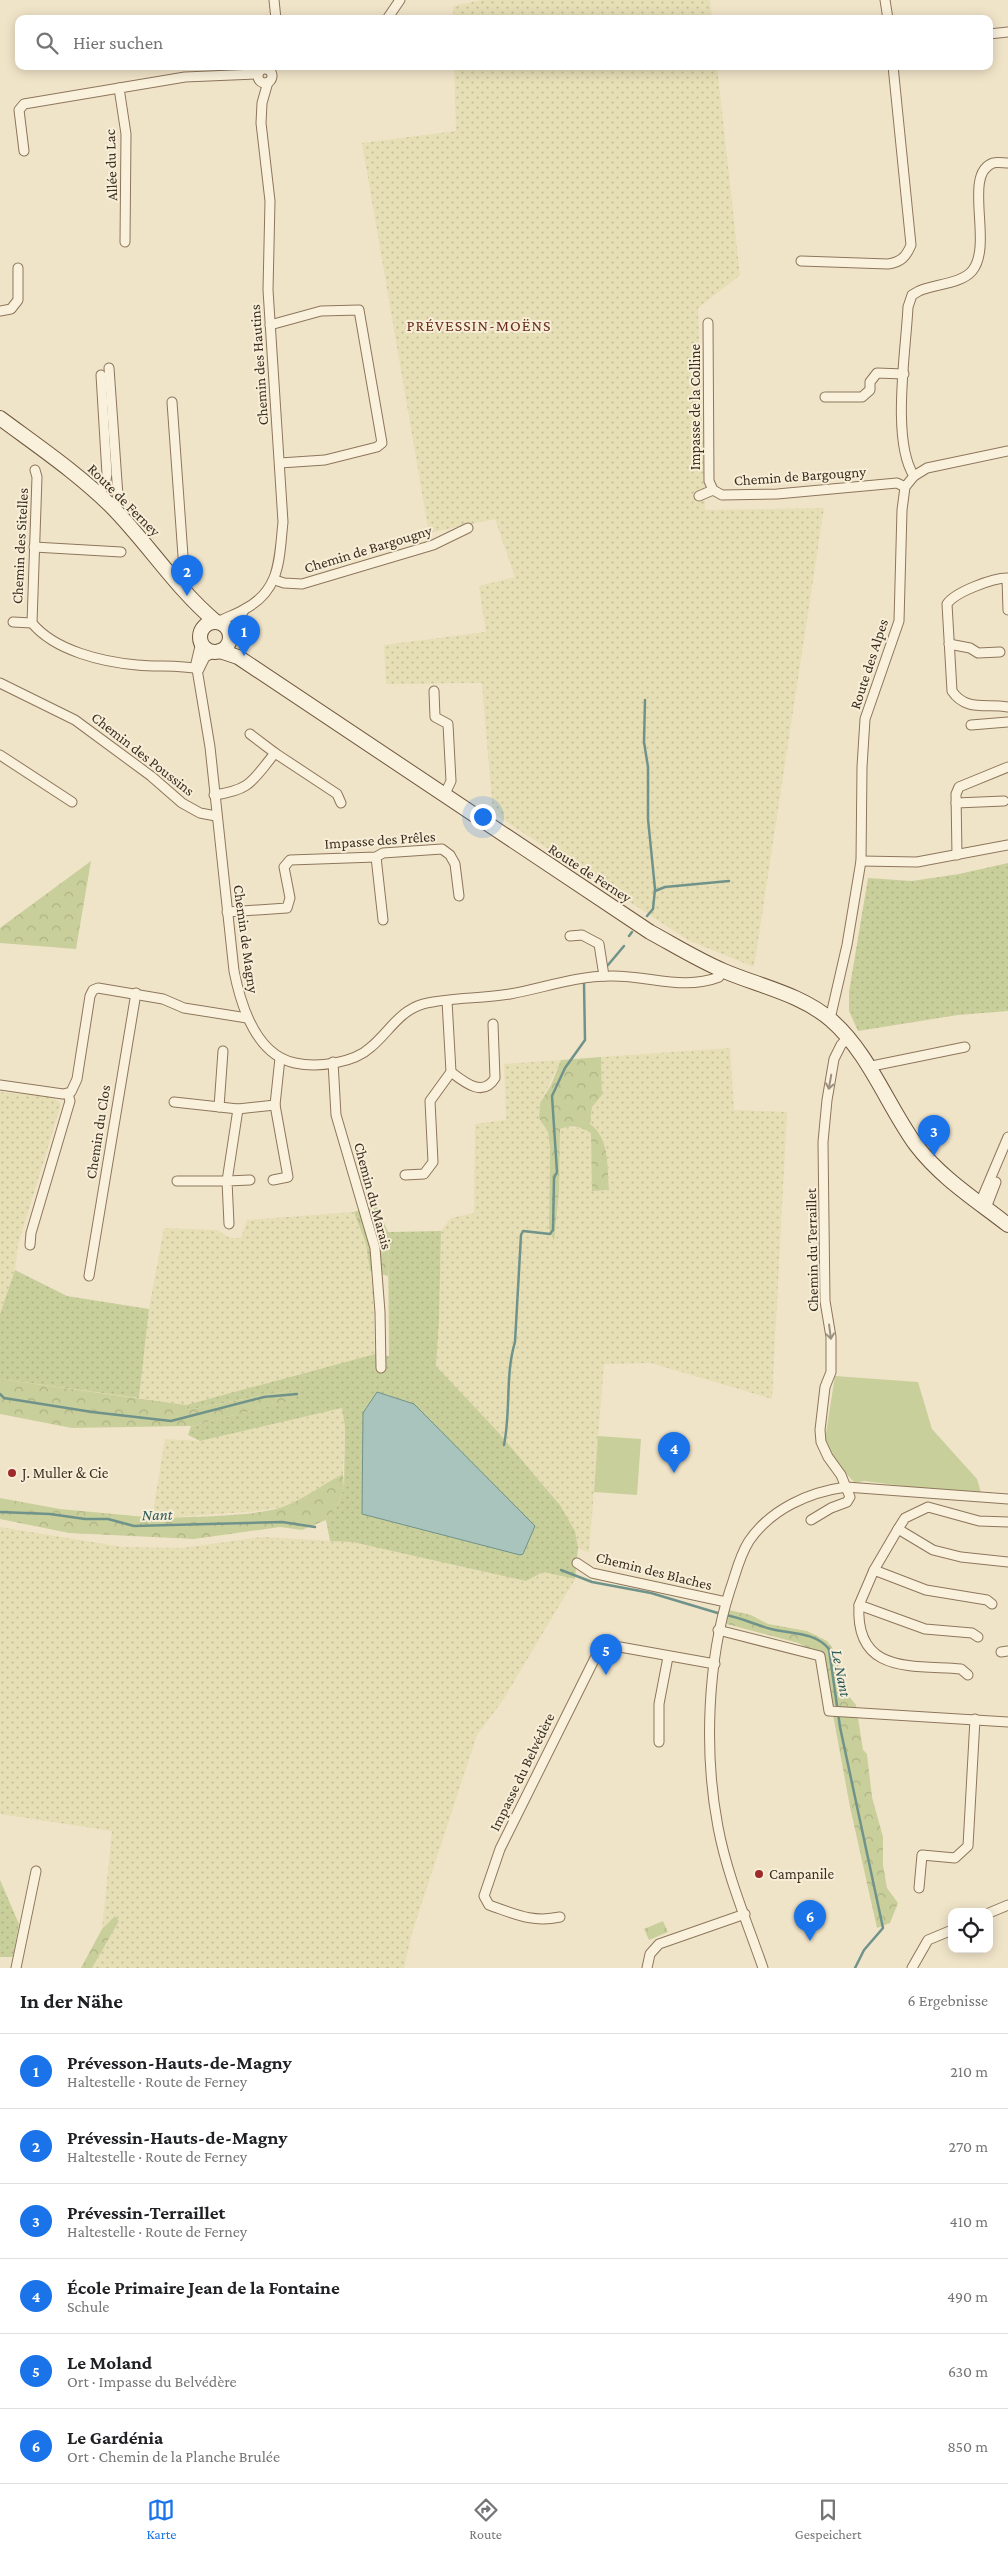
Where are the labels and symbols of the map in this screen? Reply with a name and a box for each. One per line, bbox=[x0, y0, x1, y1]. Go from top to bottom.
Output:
street label: Allée du Lac bbox=[102, 128, 120, 201]
street label: Chemin des Hautins bbox=[247, 304, 271, 426]
district label: PRÉVESSIN-MOËNS bbox=[406, 317, 552, 334]
street label: Impasse de la Colline bbox=[687, 343, 704, 470]
street label: Route de Ferney bbox=[84, 461, 164, 540]
street label: Chemin de Bargougny bbox=[733, 463, 867, 490]
street label: Chemin des Sitelles bbox=[9, 487, 31, 604]
street label: Chemin de Bargougny bbox=[302, 522, 434, 577]
pin: 2 bbox=[171, 555, 203, 596]
pin: 1 bbox=[228, 615, 260, 656]
street label: Route des Alpes bbox=[847, 617, 892, 711]
street label: Chemin des Poussins bbox=[88, 709, 198, 799]
your location bbox=[470, 804, 496, 830]
street label: Impasse des Prêles bbox=[324, 828, 436, 853]
street label: Route de Ferney bbox=[545, 840, 635, 907]
street label: Chemin de Magny bbox=[229, 884, 262, 994]
one-way arrow bbox=[825, 1074, 835, 1090]
street label: Chemin du Clos bbox=[83, 1084, 113, 1180]
pin: 3 bbox=[918, 1115, 950, 1156]
street label: Chemin du Marais bbox=[351, 1141, 395, 1251]
street label: Chemin du Terraillet bbox=[803, 1187, 821, 1312]
one-way arrow bbox=[825, 1323, 835, 1339]
pin: 4 bbox=[658, 1432, 690, 1473]
place label: J. Muller & Cie bbox=[20, 1465, 109, 1482]
marker: J. Muller & Cie bbox=[6, 1467, 18, 1479]
water label: Nant bbox=[141, 1506, 173, 1523]
street label: Chemin des Blaches bbox=[594, 1549, 714, 1593]
pin: 5 bbox=[590, 1634, 622, 1675]
water label: Le Nant bbox=[829, 1648, 854, 1698]
street label: Impasse du Belvédère bbox=[486, 1710, 559, 1834]
place label: Campanile bbox=[769, 1866, 835, 1883]
marker: Campanile bbox=[753, 1868, 765, 1880]
pin: 6 bbox=[794, 1900, 826, 1941]

